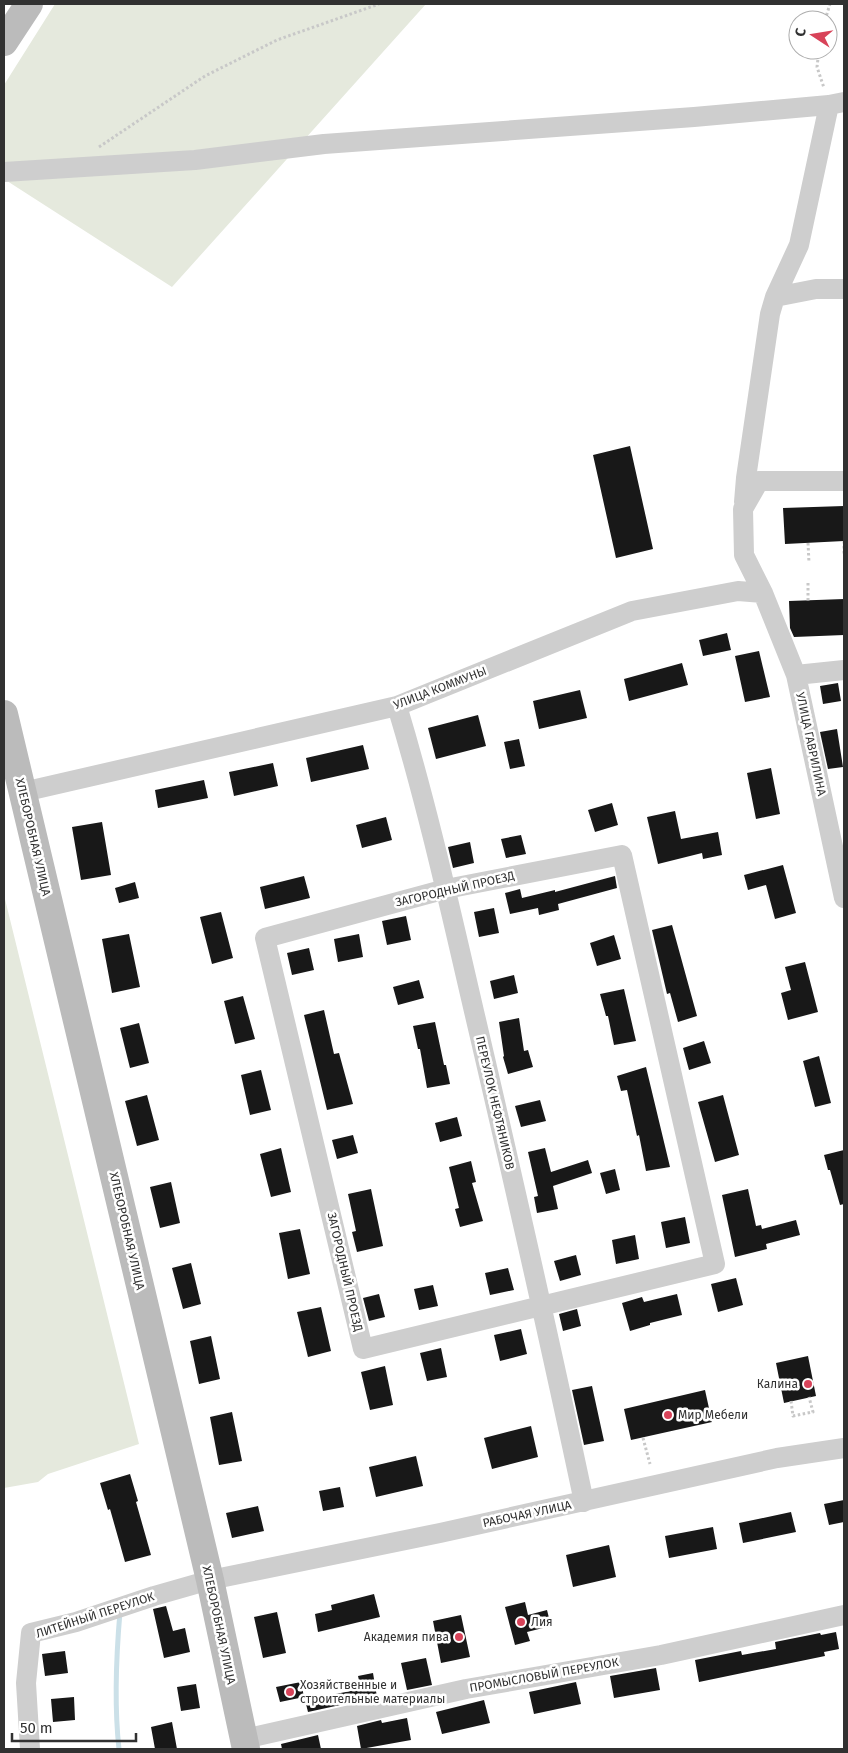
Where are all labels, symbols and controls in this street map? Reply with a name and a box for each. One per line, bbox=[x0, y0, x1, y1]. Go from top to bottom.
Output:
north arrow bbox=[788, 10, 838, 60]
text: С bbox=[792, 27, 810, 38]
street label: УЛИЦА КОММУНЫ bbox=[391, 664, 489, 712]
street label: УЛИЦА ГАВРИЛИНА bbox=[793, 691, 829, 797]
street label: ХЛЕБОРОБНАЯ УЛИЦА bbox=[13, 777, 53, 898]
street label: ЗАГОРОДНЫЙ ПРОЕЗД bbox=[394, 868, 516, 910]
street label: ПЕРЕУЛОК НЕФТЯНИКОВ bbox=[473, 1035, 517, 1171]
street label: ХЛЕБОРОБНАЯ УЛИЦА bbox=[107, 1171, 147, 1292]
street label: ЗАГОРОДНЫЙ ПРОЕЗД bbox=[324, 1211, 366, 1333]
place label: Калина bbox=[757, 1377, 798, 1391]
marker: Калина bbox=[802, 1378, 814, 1390]
place label: Мир Мебели bbox=[678, 1408, 748, 1422]
marker: Мир Мебели bbox=[662, 1409, 674, 1421]
street label: РАБОЧАЯ УЛИЦА bbox=[481, 1498, 573, 1530]
street label: ХЛЕБОРОБНАЯ УЛИЦА bbox=[200, 1564, 238, 1686]
street label: ЛИТЕЙНЫЙ ПЕРЕУЛОК bbox=[34, 1588, 156, 1641]
place label: Лия bbox=[531, 1615, 553, 1629]
marker: Лия bbox=[515, 1616, 527, 1628]
place label: Академия пива bbox=[364, 1630, 449, 1644]
marker: Академия пива bbox=[453, 1631, 465, 1643]
street label: ПРОМЫСЛОВЫЙ ПЕРЕУЛОК bbox=[468, 1654, 620, 1695]
place label: Хозяйственные и строительные материалы bbox=[300, 1678, 445, 1706]
marker: Хозяйственные и строительные материалы bbox=[284, 1686, 296, 1698]
scale bar bbox=[12, 1710, 136, 1742]
text: 50 m bbox=[20, 1719, 53, 1737]

